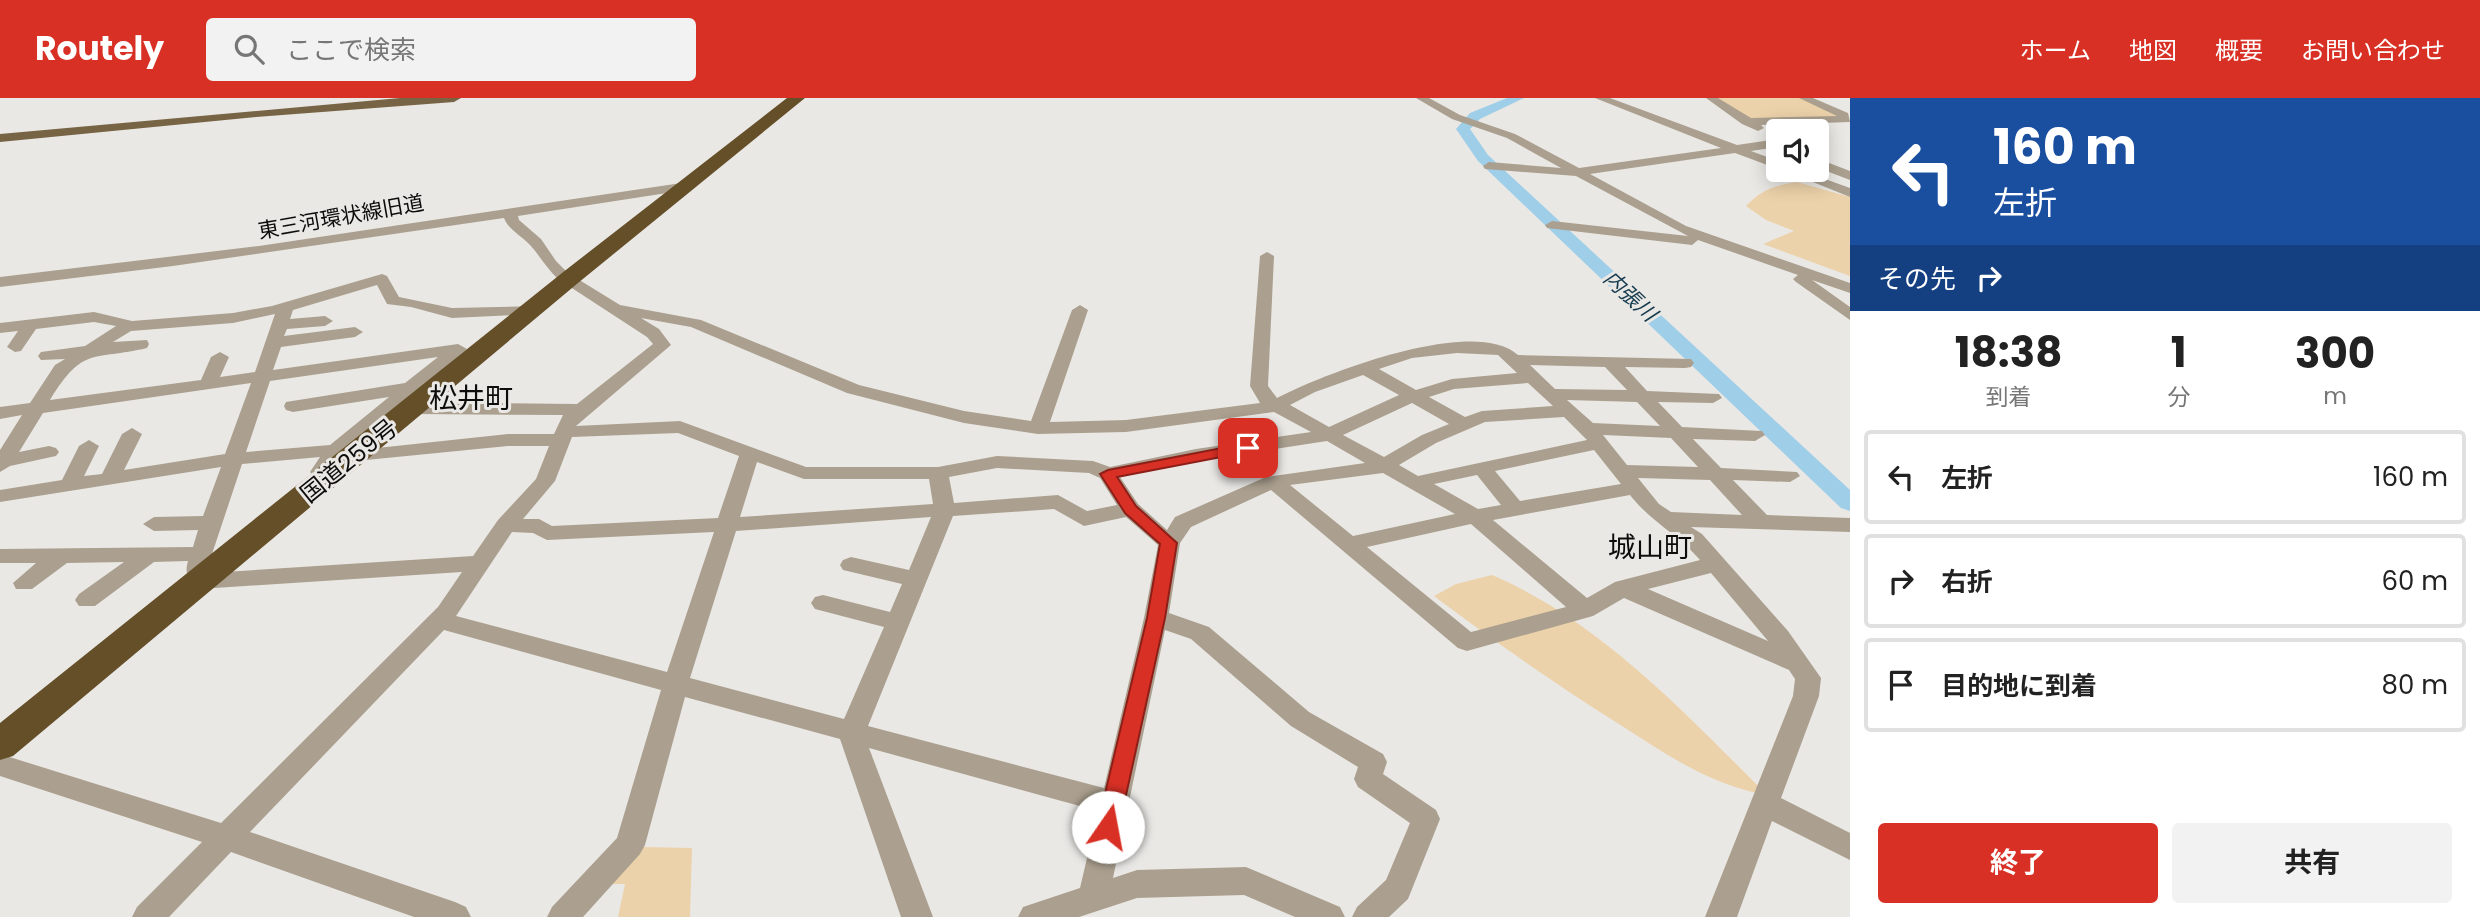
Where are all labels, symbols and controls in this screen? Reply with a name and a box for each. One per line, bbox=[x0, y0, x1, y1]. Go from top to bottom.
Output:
search box bbox=[206, 18, 696, 81]
text: Routely bbox=[35, 25, 164, 72]
icon: search bbox=[230, 30, 268, 68]
text: ここで検索 bbox=[286, 32, 416, 68]
text: ホーム bbox=[2020, 34, 2091, 67]
text: 地図 bbox=[2129, 34, 2177, 67]
text: 概要 bbox=[2215, 34, 2263, 67]
text: お問い合わせ bbox=[2301, 34, 2445, 67]
text: 160 m bbox=[1993, 113, 2137, 181]
map controls bbox=[1766, 119, 1829, 182]
button: sound bbox=[1766, 119, 1829, 182]
icon: left bbox=[1878, 126, 1969, 217]
text: 左折 bbox=[1993, 180, 2057, 225]
street label: 東三河環状線旧道 bbox=[256, 188, 426, 245]
icon: right bbox=[1970, 259, 2008, 297]
text: その先 bbox=[1878, 261, 1956, 297]
water label: 内張川 bbox=[1597, 264, 1665, 329]
text: 18:38 bbox=[1955, 323, 2062, 382]
text: 1 bbox=[2171, 323, 2187, 382]
text: 300 bbox=[2295, 324, 2375, 383]
district label: 松井町 bbox=[429, 379, 513, 418]
text: m bbox=[2323, 380, 2347, 412]
text: 到着 bbox=[1986, 381, 2032, 413]
text: 分 bbox=[2167, 381, 2190, 413]
street label: 国道259号 bbox=[293, 411, 404, 510]
pin bbox=[1218, 418, 1278, 478]
icon: arrive bbox=[1229, 429, 1267, 467]
icon: left bbox=[1882, 458, 1920, 496]
text: 160 m bbox=[2373, 459, 2448, 495]
text: 左折 bbox=[1941, 460, 1993, 496]
district label: 城山町 bbox=[1608, 528, 1692, 567]
icon: right bbox=[1882, 562, 1920, 600]
text: 60 m bbox=[2381, 563, 2448, 599]
text: 右折 bbox=[1941, 564, 1993, 600]
icon: arrive bbox=[1882, 666, 1920, 704]
text: 80 m bbox=[2382, 667, 2448, 703]
text: 目的地に到着 bbox=[1941, 668, 2097, 704]
position arrow bbox=[1071, 790, 1145, 864]
button: 終了 bbox=[1878, 823, 2158, 903]
button: 共有 bbox=[2172, 823, 2452, 903]

